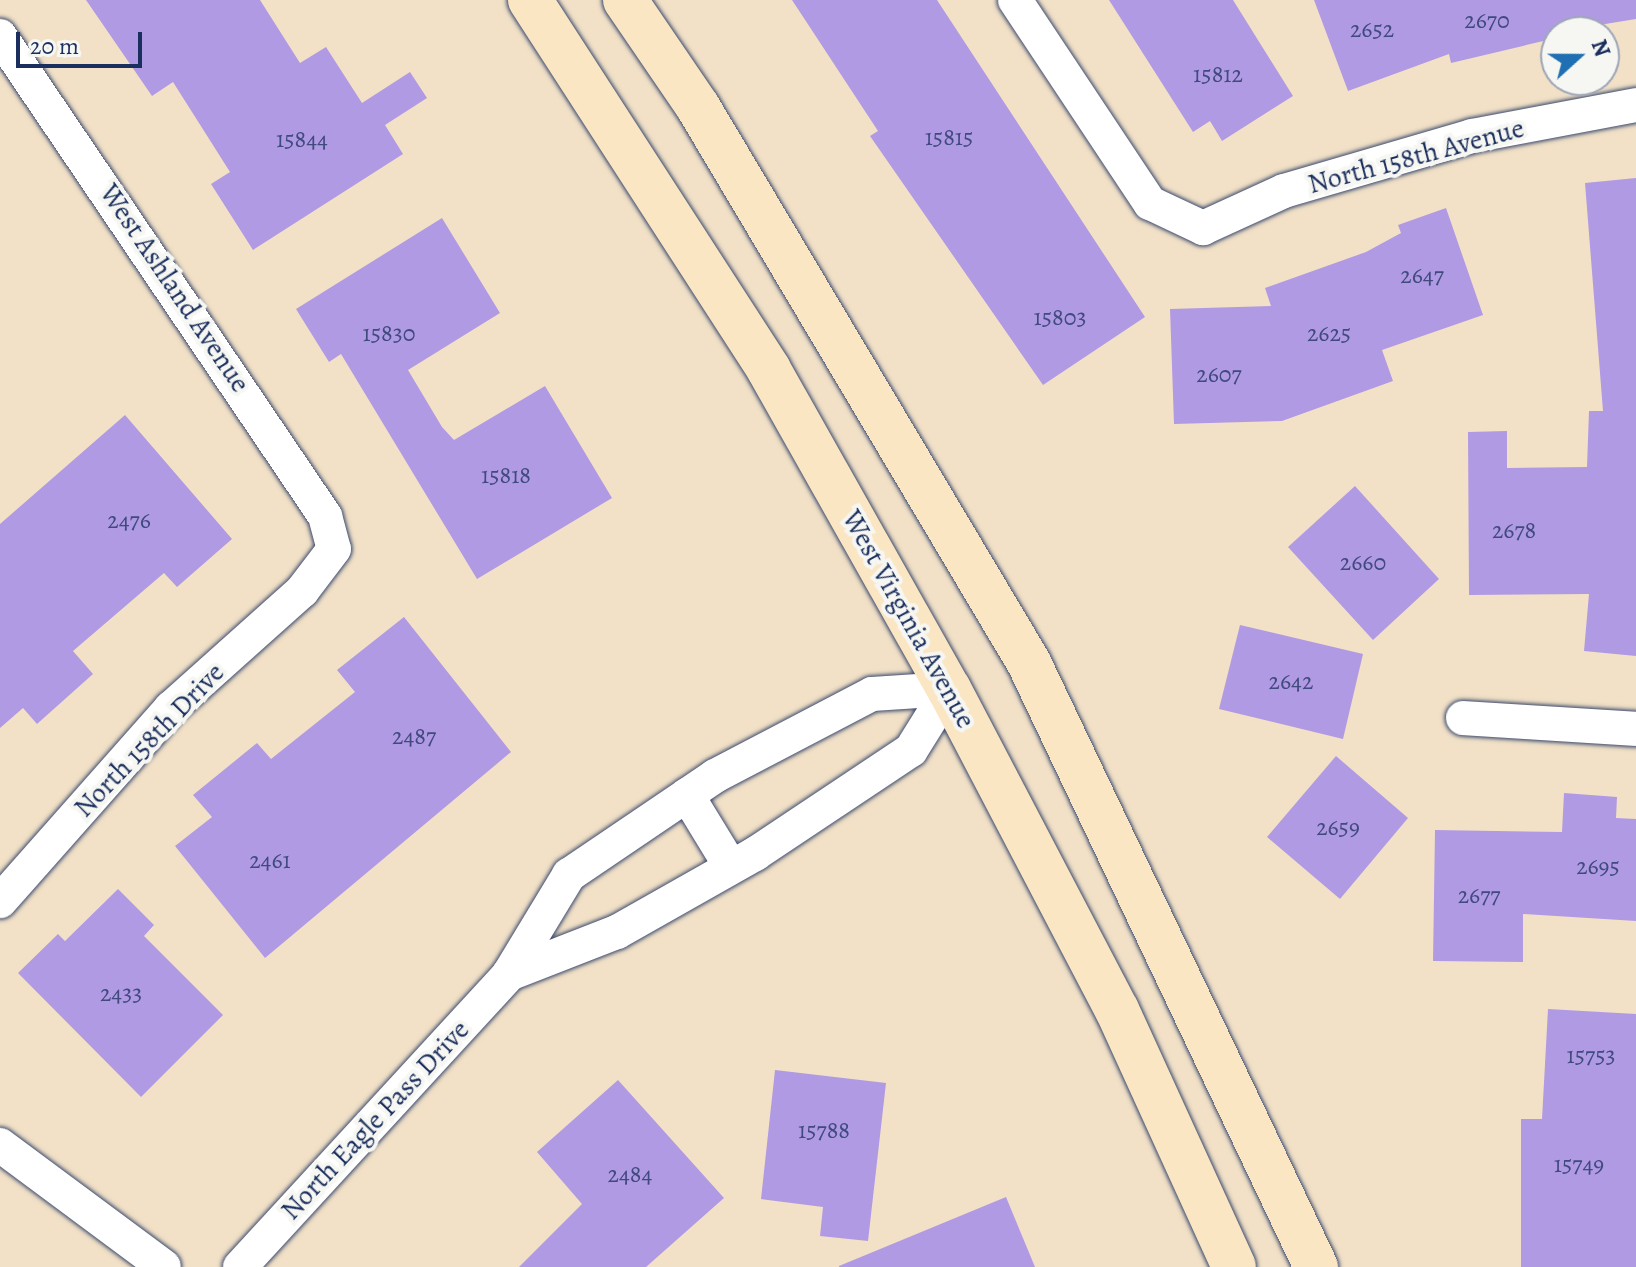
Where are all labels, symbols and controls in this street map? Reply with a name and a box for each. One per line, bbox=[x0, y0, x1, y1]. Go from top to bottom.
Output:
house number: 2670 bbox=[1464, 7, 1510, 35]
scale bar bbox=[20, 16, 146, 66]
house number: 2652 bbox=[1350, 16, 1394, 44]
north arrow bbox=[1540, 16, 1620, 96]
text: 20 m bbox=[30, 30, 79, 62]
text: N bbox=[1584, 35, 1617, 61]
house number: 15812 bbox=[1193, 61, 1243, 89]
street label: North 158th Avenue bbox=[1304, 111, 1528, 201]
house number: 15815 bbox=[925, 124, 973, 152]
house number: 15844 bbox=[276, 126, 328, 154]
street label: West Ashland Avenue bbox=[93, 177, 257, 399]
house number: 2647 bbox=[1400, 262, 1444, 290]
house number: 15803 bbox=[1034, 304, 1086, 332]
house number: 15830 bbox=[363, 320, 415, 348]
house number: 2625 bbox=[1307, 320, 1351, 348]
house number: 2607 bbox=[1196, 361, 1242, 389]
house number: 15818 bbox=[481, 462, 531, 490]
street label: West Virginia Avenue bbox=[835, 504, 983, 734]
house number: 2476 bbox=[107, 507, 151, 535]
house number: 2678 bbox=[1492, 517, 1536, 545]
house number: 2660 bbox=[1340, 549, 1386, 577]
street label: North 158th Drive bbox=[67, 656, 231, 824]
house number: 2642 bbox=[1269, 668, 1313, 696]
house number: 2487 bbox=[392, 723, 436, 751]
house number: 2659 bbox=[1316, 814, 1360, 842]
house number: 2461 bbox=[249, 847, 291, 875]
house number: 2695 bbox=[1576, 853, 1620, 881]
house number: 2677 bbox=[1458, 882, 1500, 910]
house number: 2433 bbox=[100, 980, 142, 1008]
street label: North Eagle Pass Drive bbox=[274, 1013, 476, 1227]
house number: 15753 bbox=[1567, 1042, 1615, 1070]
house number: 15788 bbox=[798, 1117, 850, 1145]
house number: 15749 bbox=[1554, 1151, 1604, 1179]
house number: 2484 bbox=[608, 1161, 652, 1189]

